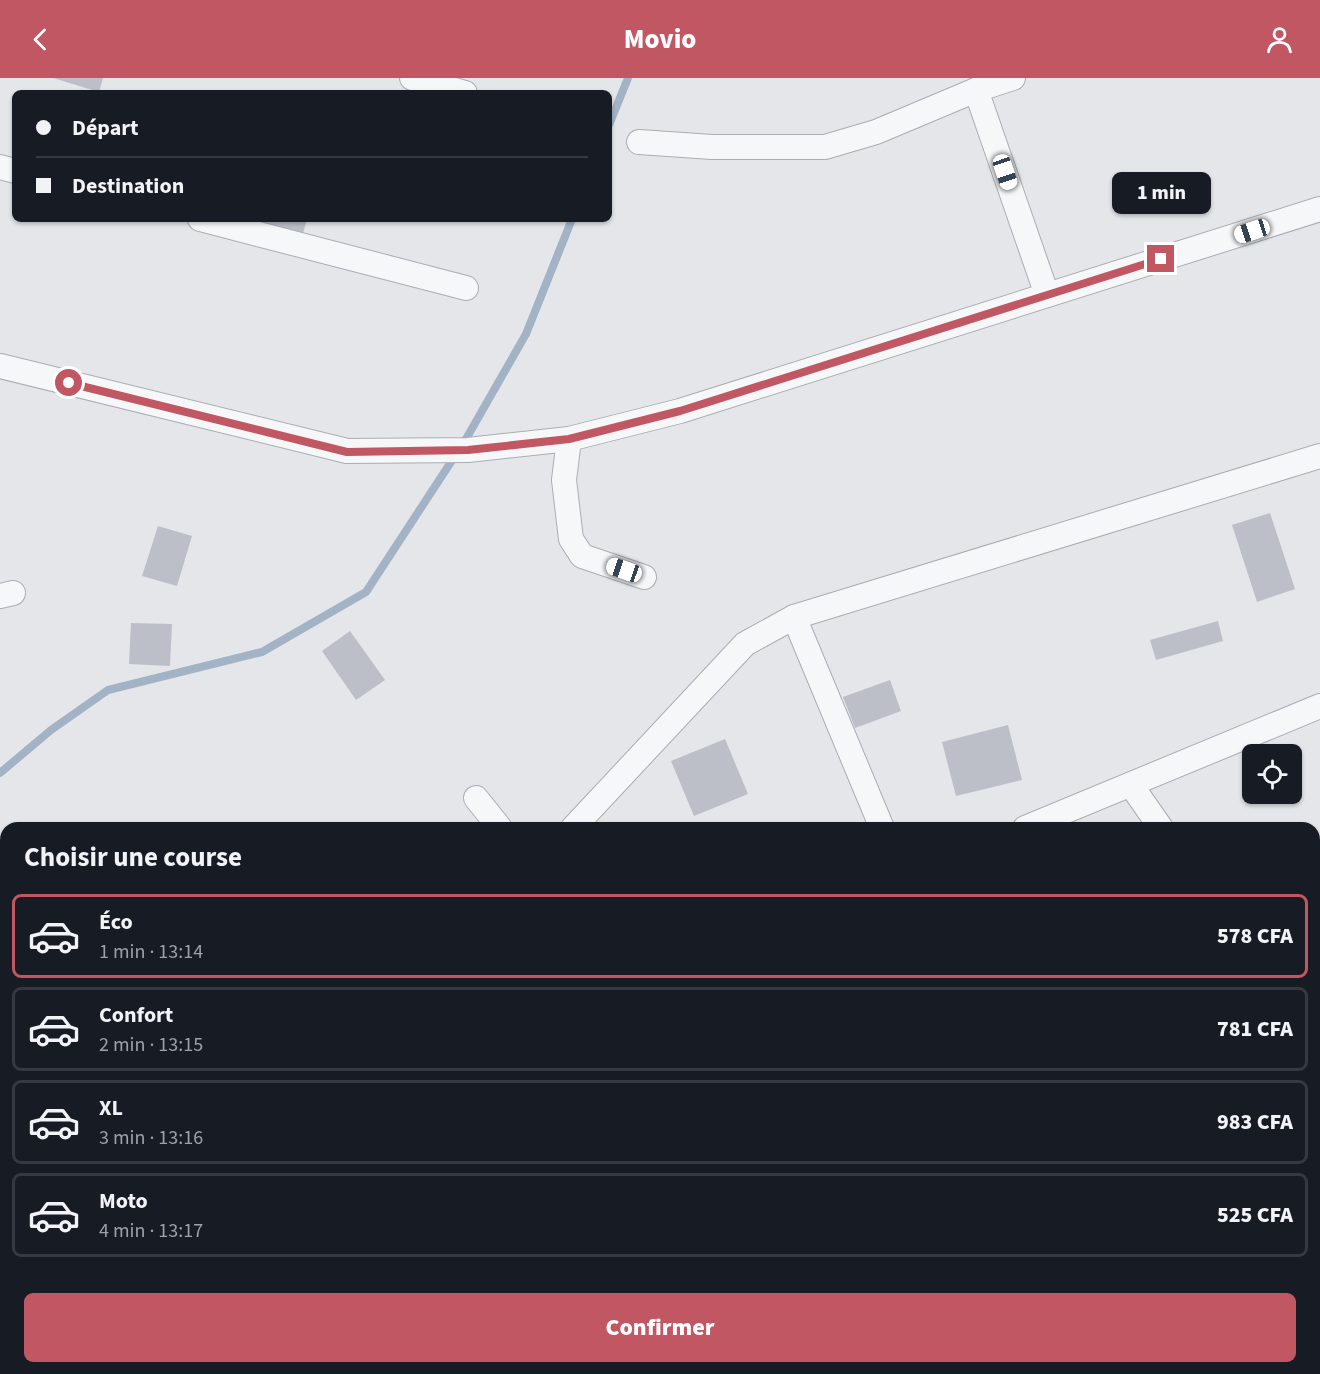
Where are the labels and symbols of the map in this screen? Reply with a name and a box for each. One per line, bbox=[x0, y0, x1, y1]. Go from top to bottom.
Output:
car bbox=[991, 152, 1019, 192]
callout: 1 min bbox=[1112, 172, 1210, 214]
car bbox=[1232, 217, 1272, 245]
route end bbox=[1147, 245, 1174, 272]
route start bbox=[55, 369, 82, 396]
car bbox=[604, 556, 644, 584]

